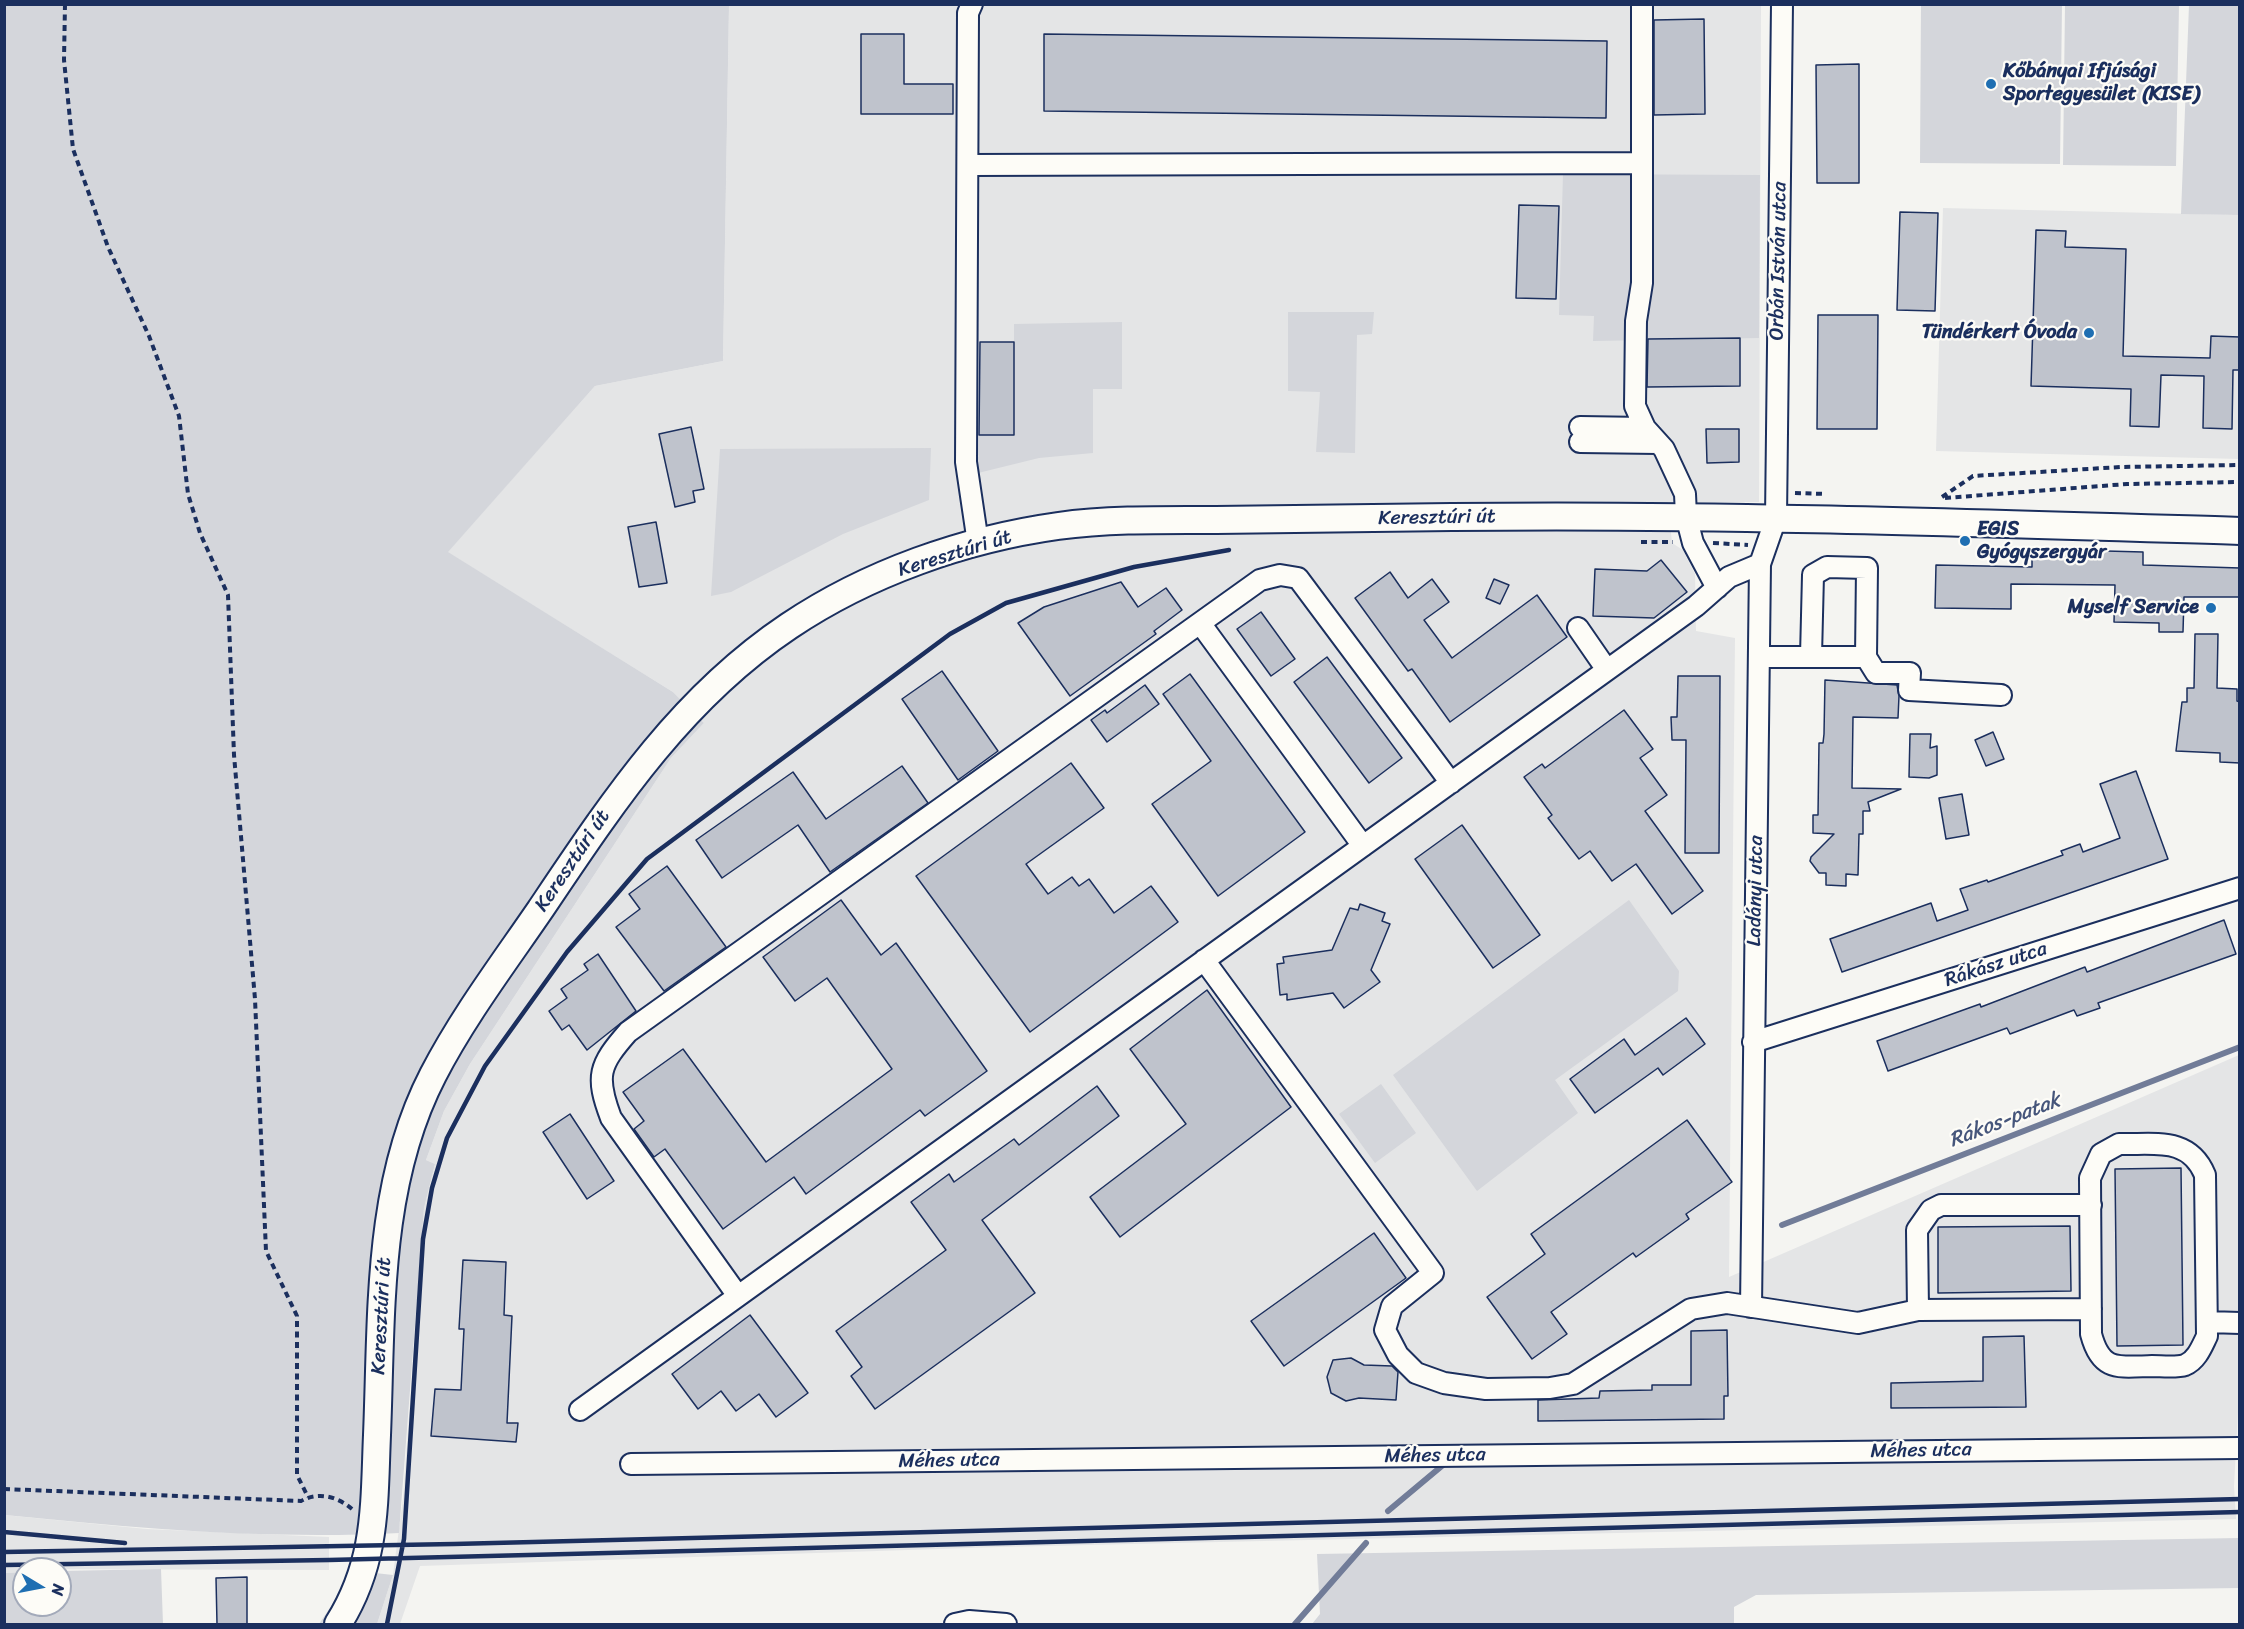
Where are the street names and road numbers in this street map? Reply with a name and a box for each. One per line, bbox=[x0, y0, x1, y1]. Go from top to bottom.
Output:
street label: Orbán István utca bbox=[1766, 182, 1792, 340]
street label: Keresztúri út bbox=[1378, 505, 1496, 531]
street label: Keresztúri út bbox=[895, 525, 1015, 583]
street label: Keresztúri út bbox=[530, 806, 616, 916]
street label: Ladányi utca bbox=[1743, 835, 1769, 947]
street label: Rákász utca bbox=[1942, 937, 2050, 993]
street label: Keresztúri út bbox=[367, 1257, 397, 1375]
street label: Méhes utca bbox=[1870, 1438, 1972, 1464]
street label: Méhes utca bbox=[1384, 1443, 1486, 1469]
street label: Méhes utca bbox=[898, 1448, 1000, 1474]

